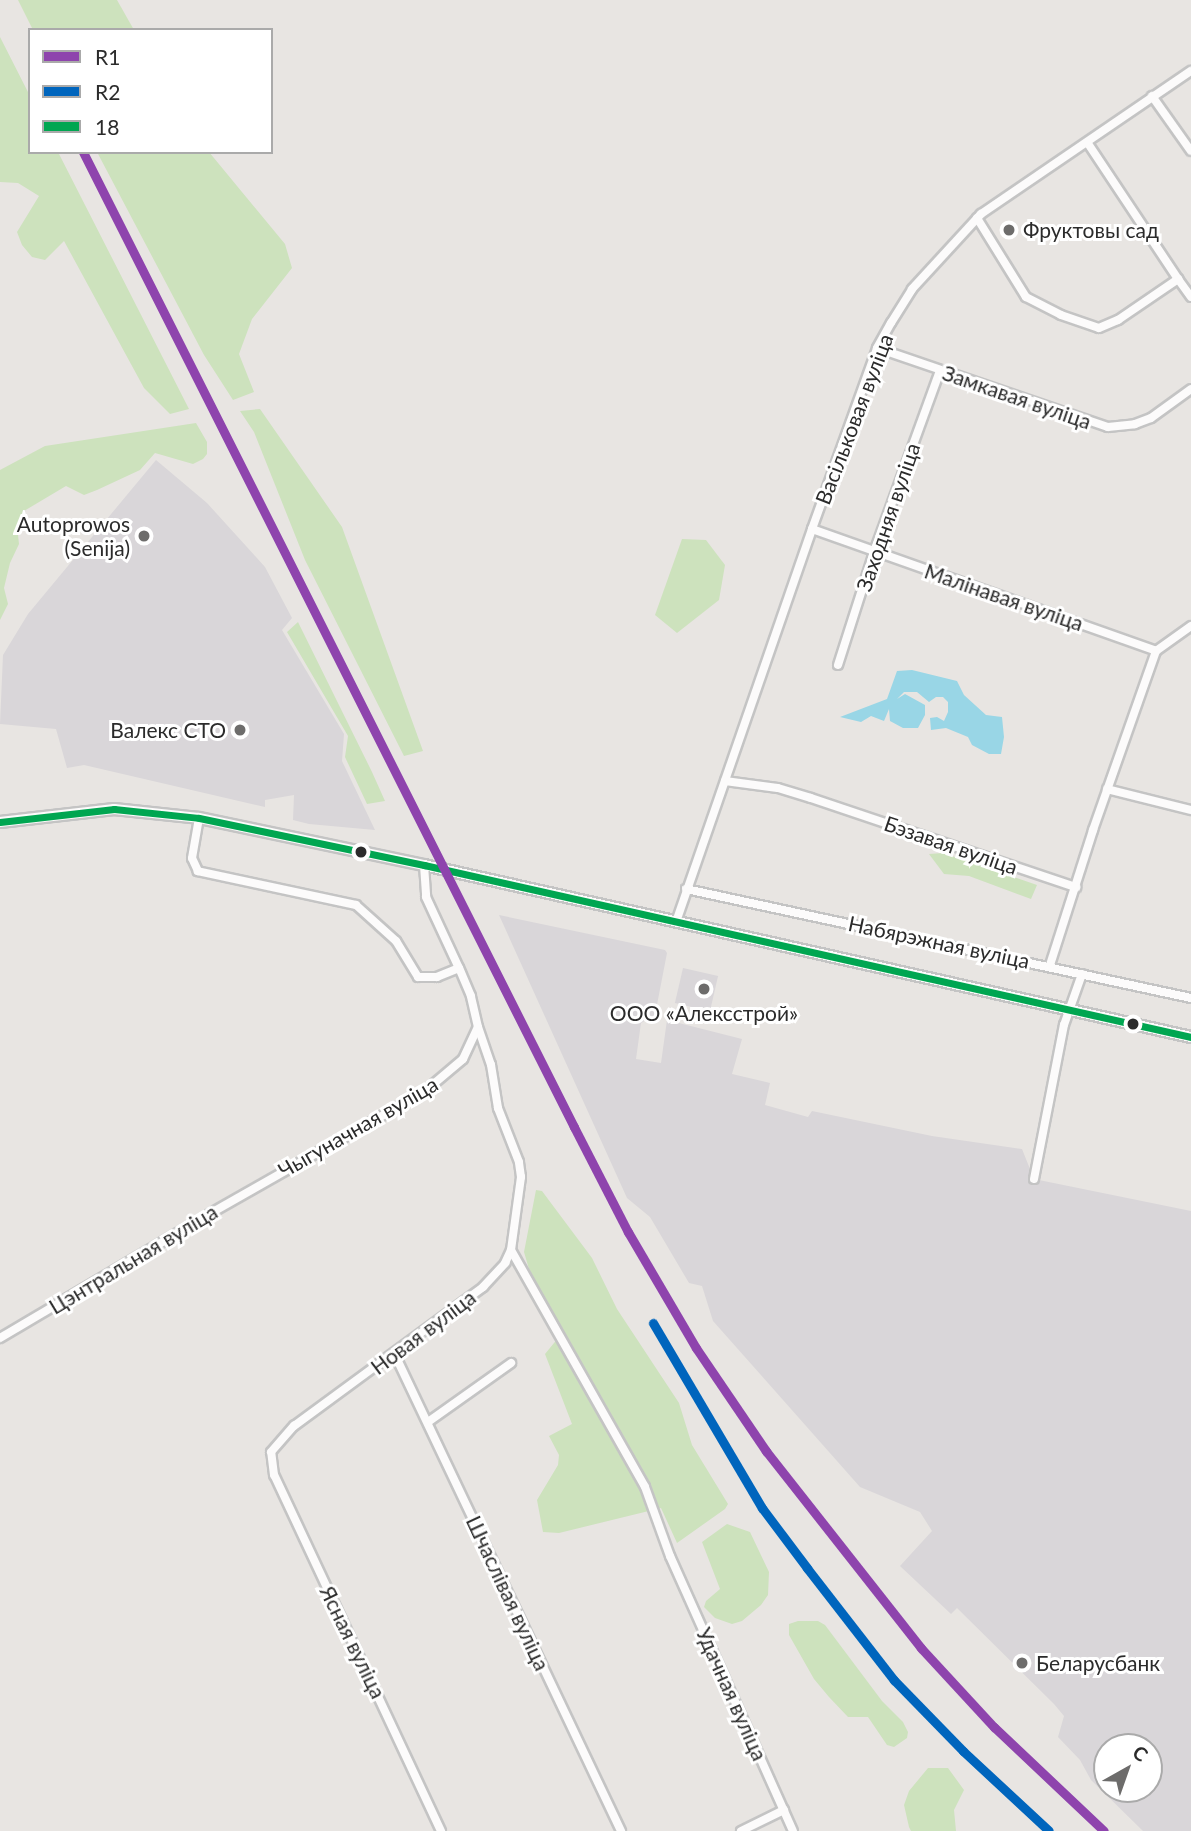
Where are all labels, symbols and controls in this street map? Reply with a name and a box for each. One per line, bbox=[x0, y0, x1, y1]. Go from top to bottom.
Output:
legend bbox=[28, 28, 273, 154]
text: R1 bbox=[95, 44, 120, 69]
text: R2 bbox=[95, 79, 120, 104]
text: 18 bbox=[95, 114, 119, 139]
place label: Фруктовы сад bbox=[1023, 217, 1159, 243]
marker: Фруктовы сад bbox=[1001, 222, 1017, 238]
street label: Васільковая вуліца bbox=[810, 330, 898, 508]
street label: Замкавая вуліца bbox=[939, 360, 1095, 434]
street label: Заходняя вуліца bbox=[851, 440, 925, 594]
place label: Autoprowos (Senija) bbox=[17, 511, 130, 561]
marker: Autoprowos (Senija) bbox=[136, 528, 152, 544]
street label: Малінавая вуліца bbox=[921, 558, 1087, 636]
place label: Валекс СТО bbox=[110, 717, 226, 743]
marker: Валекс СТО bbox=[232, 722, 248, 738]
street label: Бэзавая вуліца bbox=[881, 810, 1021, 880]
unlabelled marker bbox=[354, 845, 368, 859]
street label: Набярэжная вуліца bbox=[846, 910, 1032, 974]
marker: ООО «Алексстрой» bbox=[696, 981, 712, 997]
place label: ООО «Алексстрой» bbox=[610, 1000, 798, 1026]
unlabelled marker bbox=[1126, 1017, 1140, 1031]
street label: Чыгуначная вуліца bbox=[274, 1071, 442, 1183]
street label: Цэнтральная вуліца bbox=[44, 1199, 222, 1319]
street label: Новая вуліца bbox=[366, 1284, 480, 1380]
street label: Шчаслівая вуліца bbox=[461, 1512, 555, 1674]
street label: Ясная вуліца bbox=[315, 1582, 391, 1702]
street label: Удачная вуліца bbox=[691, 1624, 773, 1764]
place label: Беларусбанк bbox=[1036, 1650, 1160, 1676]
marker: Беларусбанк bbox=[1014, 1655, 1030, 1671]
north arrow bbox=[1093, 1733, 1163, 1803]
text: С bbox=[1128, 1740, 1153, 1766]

